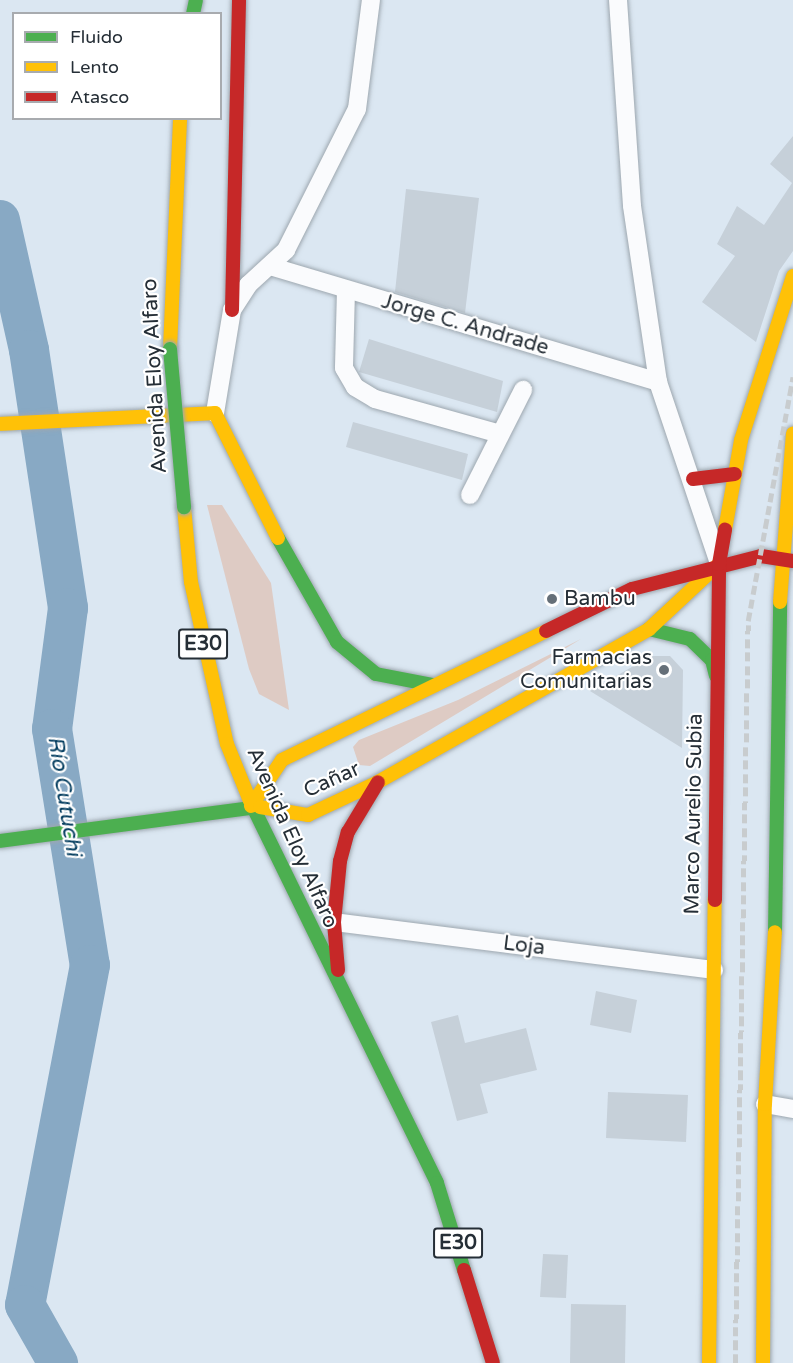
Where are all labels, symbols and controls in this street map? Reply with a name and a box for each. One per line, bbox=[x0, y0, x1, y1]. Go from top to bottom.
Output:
legend bbox=[12, 12, 222, 120]
text: Fluido bbox=[70, 26, 123, 48]
text: Lento bbox=[70, 56, 119, 78]
text: Atasco bbox=[70, 86, 129, 108]
street label: Avenida Eloy Alfaro bbox=[137, 278, 173, 474]
street label: Jorge C. Andrade bbox=[378, 289, 552, 361]
place label: Bambu bbox=[564, 586, 636, 612]
marker: Bambu bbox=[545, 592, 559, 606]
road number: E30 bbox=[178, 627, 228, 661]
place label: Farmacias Comunitarias bbox=[520, 645, 652, 695]
marker: Farmacias Comunitarias bbox=[657, 663, 671, 677]
street label: Marco Aurelio Subia bbox=[680, 713, 708, 915]
water label: Río Cutuchi bbox=[41, 734, 87, 858]
street label: Avenida Eloy Alfaro bbox=[241, 744, 343, 932]
street label: Cañar bbox=[300, 756, 364, 804]
street label: Loja bbox=[502, 931, 546, 961]
road number: E30 bbox=[432, 1226, 484, 1260]

